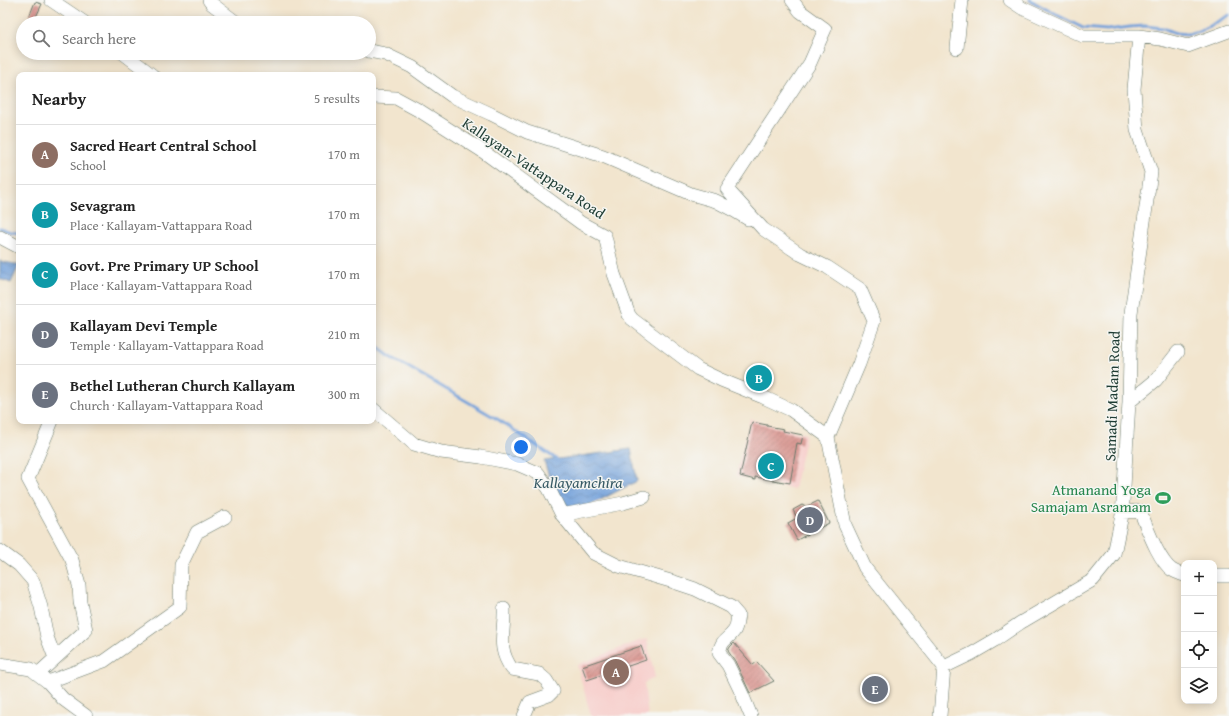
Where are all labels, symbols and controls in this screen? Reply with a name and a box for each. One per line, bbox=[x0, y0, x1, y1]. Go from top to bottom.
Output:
search box bbox=[16, 16, 376, 60]
icon: search bbox=[30, 27, 52, 49]
text: Search here bbox=[62, 28, 136, 49]
text: Nearby bbox=[32, 86, 86, 111]
text: 5 results bbox=[314, 89, 360, 108]
street label: Kallayam-Vattappara Road bbox=[458, 112, 610, 224]
text: Sacred Heart Central School bbox=[70, 135, 257, 156]
text: A bbox=[41, 145, 49, 164]
text: 170 m bbox=[328, 145, 360, 164]
text: School bbox=[70, 156, 106, 175]
text: Sevagram bbox=[70, 195, 136, 216]
text: B bbox=[41, 205, 49, 224]
text: 170 m bbox=[328, 205, 360, 224]
text: Place · Kallayam-Vattappara Road bbox=[70, 216, 252, 235]
text: Govt. Pre Primary UP School bbox=[70, 255, 259, 276]
text: C bbox=[41, 265, 49, 284]
text: 170 m bbox=[328, 265, 360, 284]
text: Place · Kallayam-Vattappara Road bbox=[70, 276, 252, 295]
text: Kallayam Devi Temple bbox=[70, 315, 217, 336]
text: D bbox=[41, 325, 49, 344]
text: 210 m bbox=[328, 325, 360, 344]
street label: Samadi Madam Road bbox=[1099, 330, 1125, 462]
text: Temple · Kallayam-Vattappara Road bbox=[70, 336, 264, 355]
pin: B bbox=[746, 363, 772, 393]
text: Bethel Lutheran Church Kallayam bbox=[70, 375, 295, 396]
text: E bbox=[42, 385, 48, 404]
text: 300 m bbox=[328, 385, 360, 404]
text: Church · Kallayam-Vattappara Road bbox=[70, 396, 263, 415]
your location bbox=[511, 437, 531, 457]
pin: C bbox=[758, 451, 784, 481]
water label: Kallayamchira bbox=[532, 470, 623, 494]
place label: Atmanand Yoga Samajam Asramam bbox=[1031, 479, 1152, 517]
sports icon: Atmanand Yoga Samajam Asramam bbox=[1154, 489, 1172, 507]
pin: D bbox=[797, 505, 823, 535]
map controls bbox=[1181, 560, 1217, 704]
button: + bbox=[1181, 560, 1217, 596]
button: − bbox=[1181, 596, 1217, 632]
button: locate bbox=[1181, 632, 1217, 668]
pin: A bbox=[603, 657, 629, 687]
button: layers bbox=[1181, 668, 1217, 704]
pin: E bbox=[862, 674, 888, 704]

